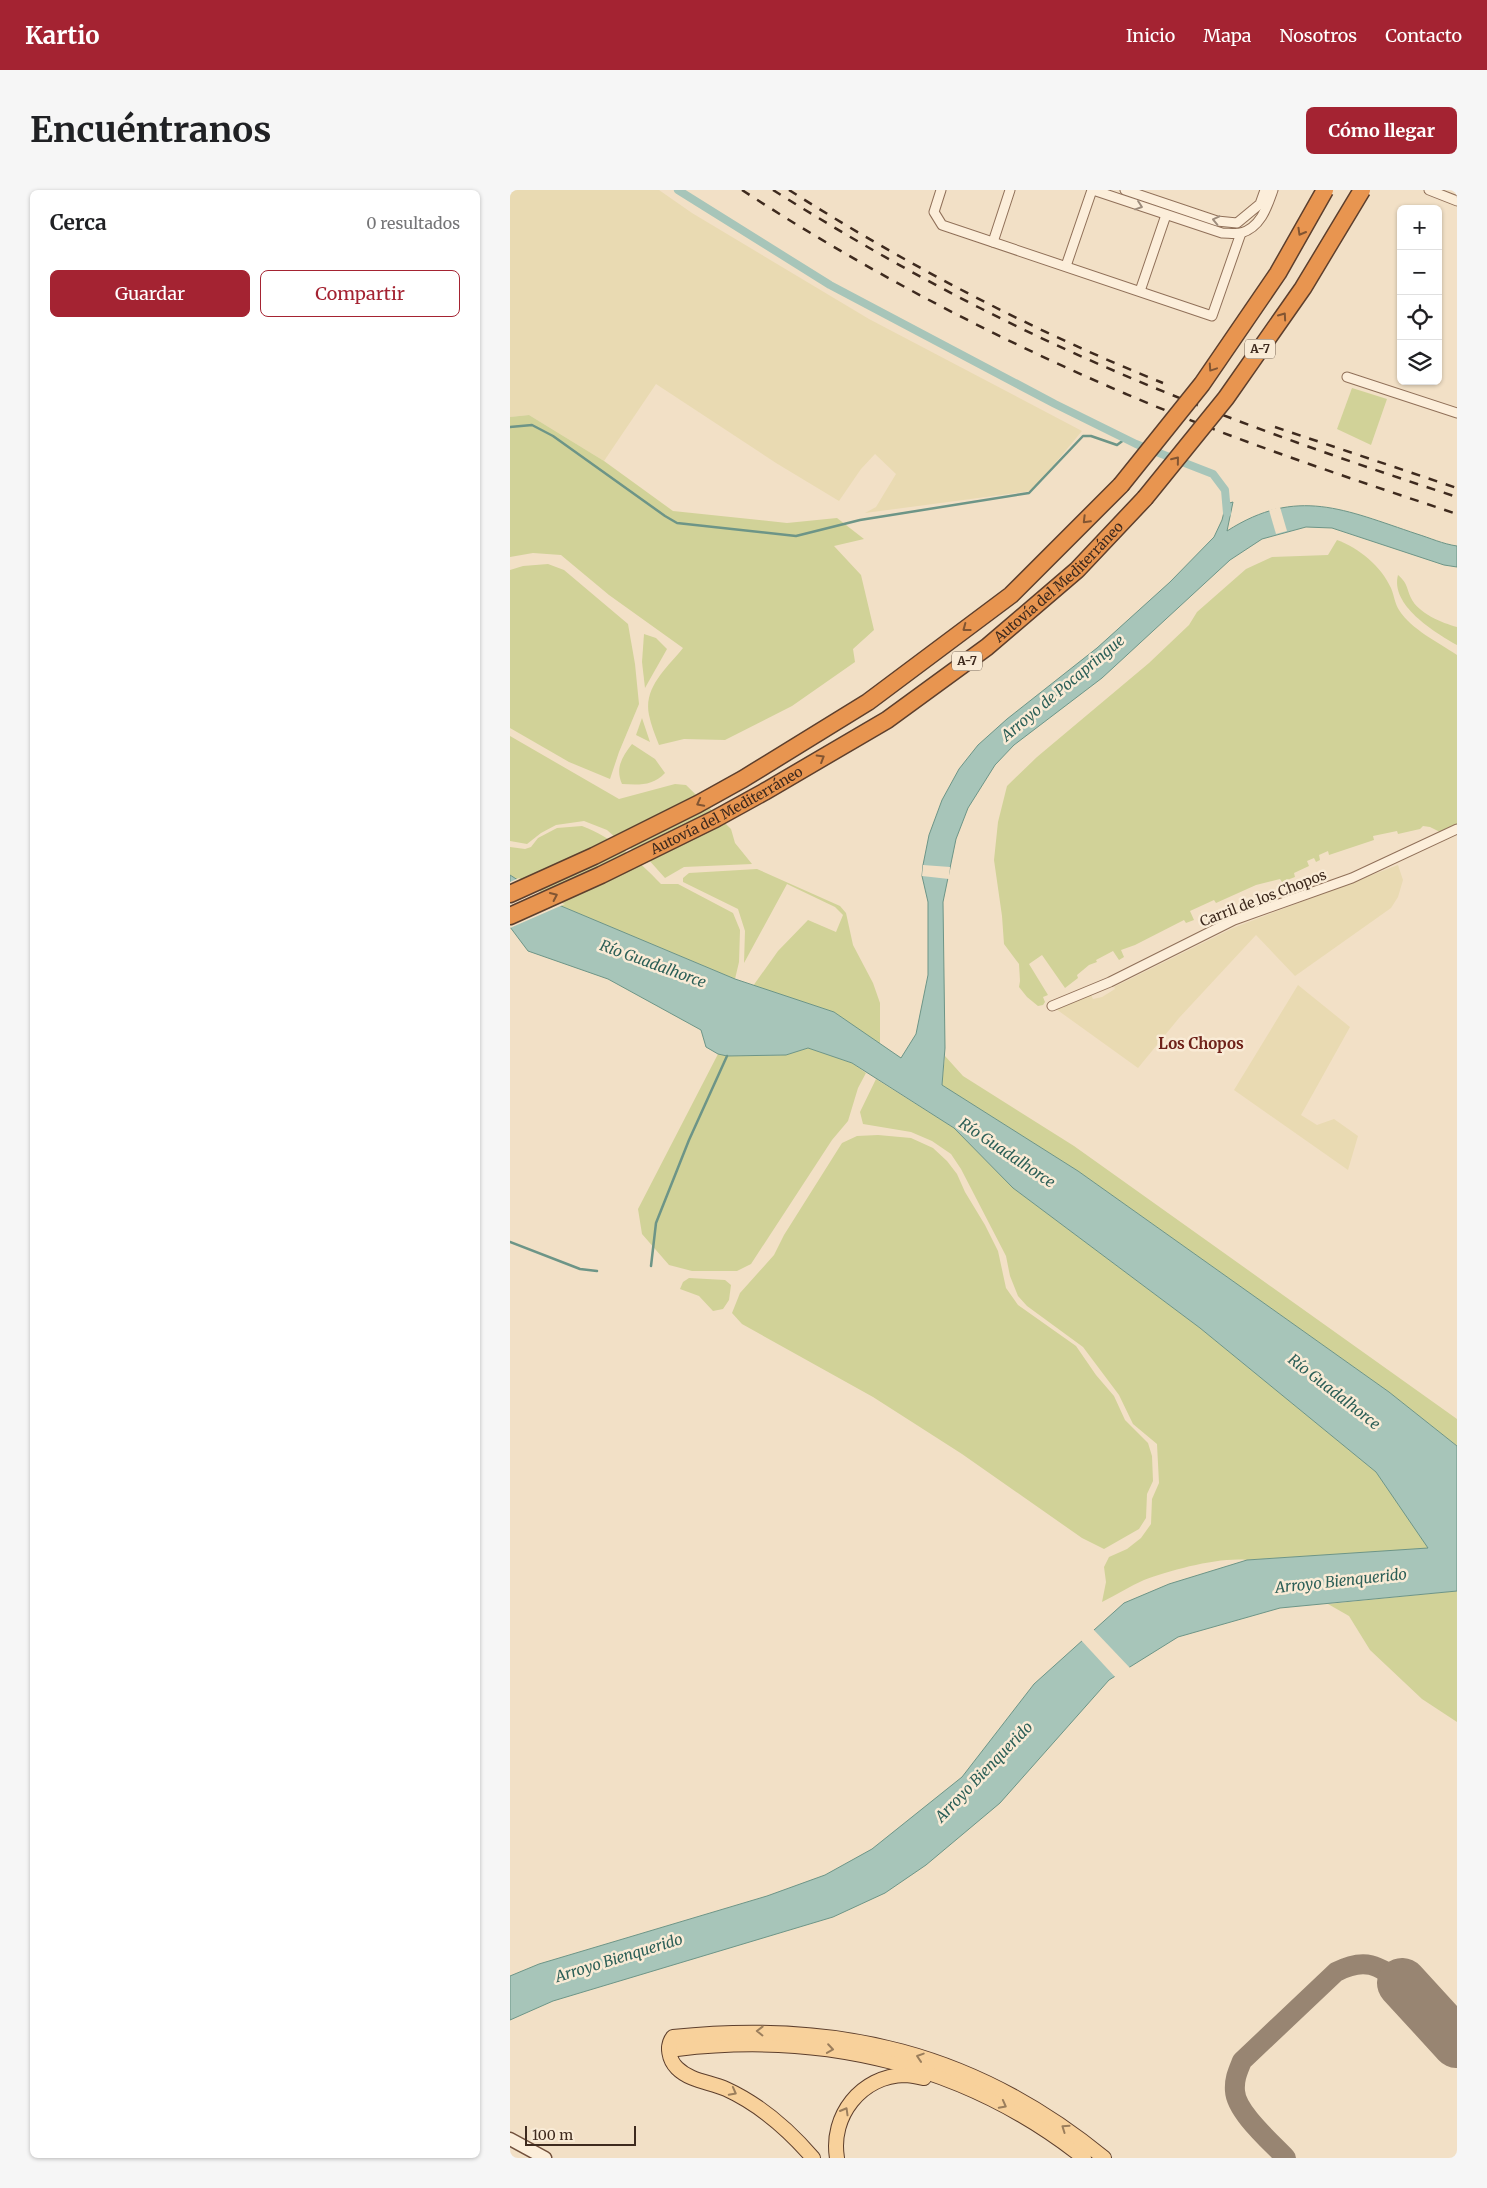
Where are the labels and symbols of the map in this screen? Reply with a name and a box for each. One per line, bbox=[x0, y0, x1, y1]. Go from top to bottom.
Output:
one-way arrow bbox=[1134, 200, 1143, 210]
one-way arrow bbox=[1212, 215, 1220, 226]
one-way arrow bbox=[1297, 227, 1307, 236]
one-way arrow bbox=[1277, 312, 1286, 321]
road number: A-7 bbox=[1245, 340, 1275, 358]
one-way arrow bbox=[1209, 362, 1218, 372]
one-way arrow bbox=[1171, 457, 1179, 466]
one-way arrow bbox=[1083, 514, 1092, 523]
street label: Autovía del Mediterráneo bbox=[989, 518, 1127, 647]
one-way arrow bbox=[963, 623, 972, 631]
water label: Arroyo de Pocapringue bbox=[996, 630, 1128, 745]
road number: A-7 bbox=[952, 652, 982, 671]
one-way arrow bbox=[816, 755, 825, 765]
street label: Autovía del Mediterráneo bbox=[647, 762, 806, 859]
one-way arrow bbox=[697, 796, 706, 806]
street label: Carril de los Chopos bbox=[1197, 866, 1329, 930]
one-way arrow bbox=[549, 892, 558, 902]
water label: Río Guadalhorce bbox=[597, 935, 709, 992]
district label: Los Chopos bbox=[1158, 1034, 1244, 1053]
water label: Río Guadalhorce bbox=[956, 1113, 1059, 1192]
water label: Río Guadalhorce bbox=[1284, 1350, 1384, 1434]
water label: Arroyo Bienquerido bbox=[1273, 1564, 1408, 1597]
water label: Arroyo Bienquerido bbox=[930, 1717, 1036, 1827]
water label: Arroyo Bienquerido bbox=[552, 1929, 685, 1986]
one-way arrow bbox=[756, 2026, 764, 2037]
one-way arrow bbox=[827, 2043, 835, 2054]
one-way arrow bbox=[916, 2052, 924, 2062]
one-way arrow bbox=[728, 2086, 737, 2096]
one-way arrow bbox=[998, 2099, 1007, 2109]
one-way arrow bbox=[839, 2108, 849, 2117]
scale bar bbox=[525, 2123, 636, 2146]
one-way arrow bbox=[1061, 2125, 1071, 2134]

